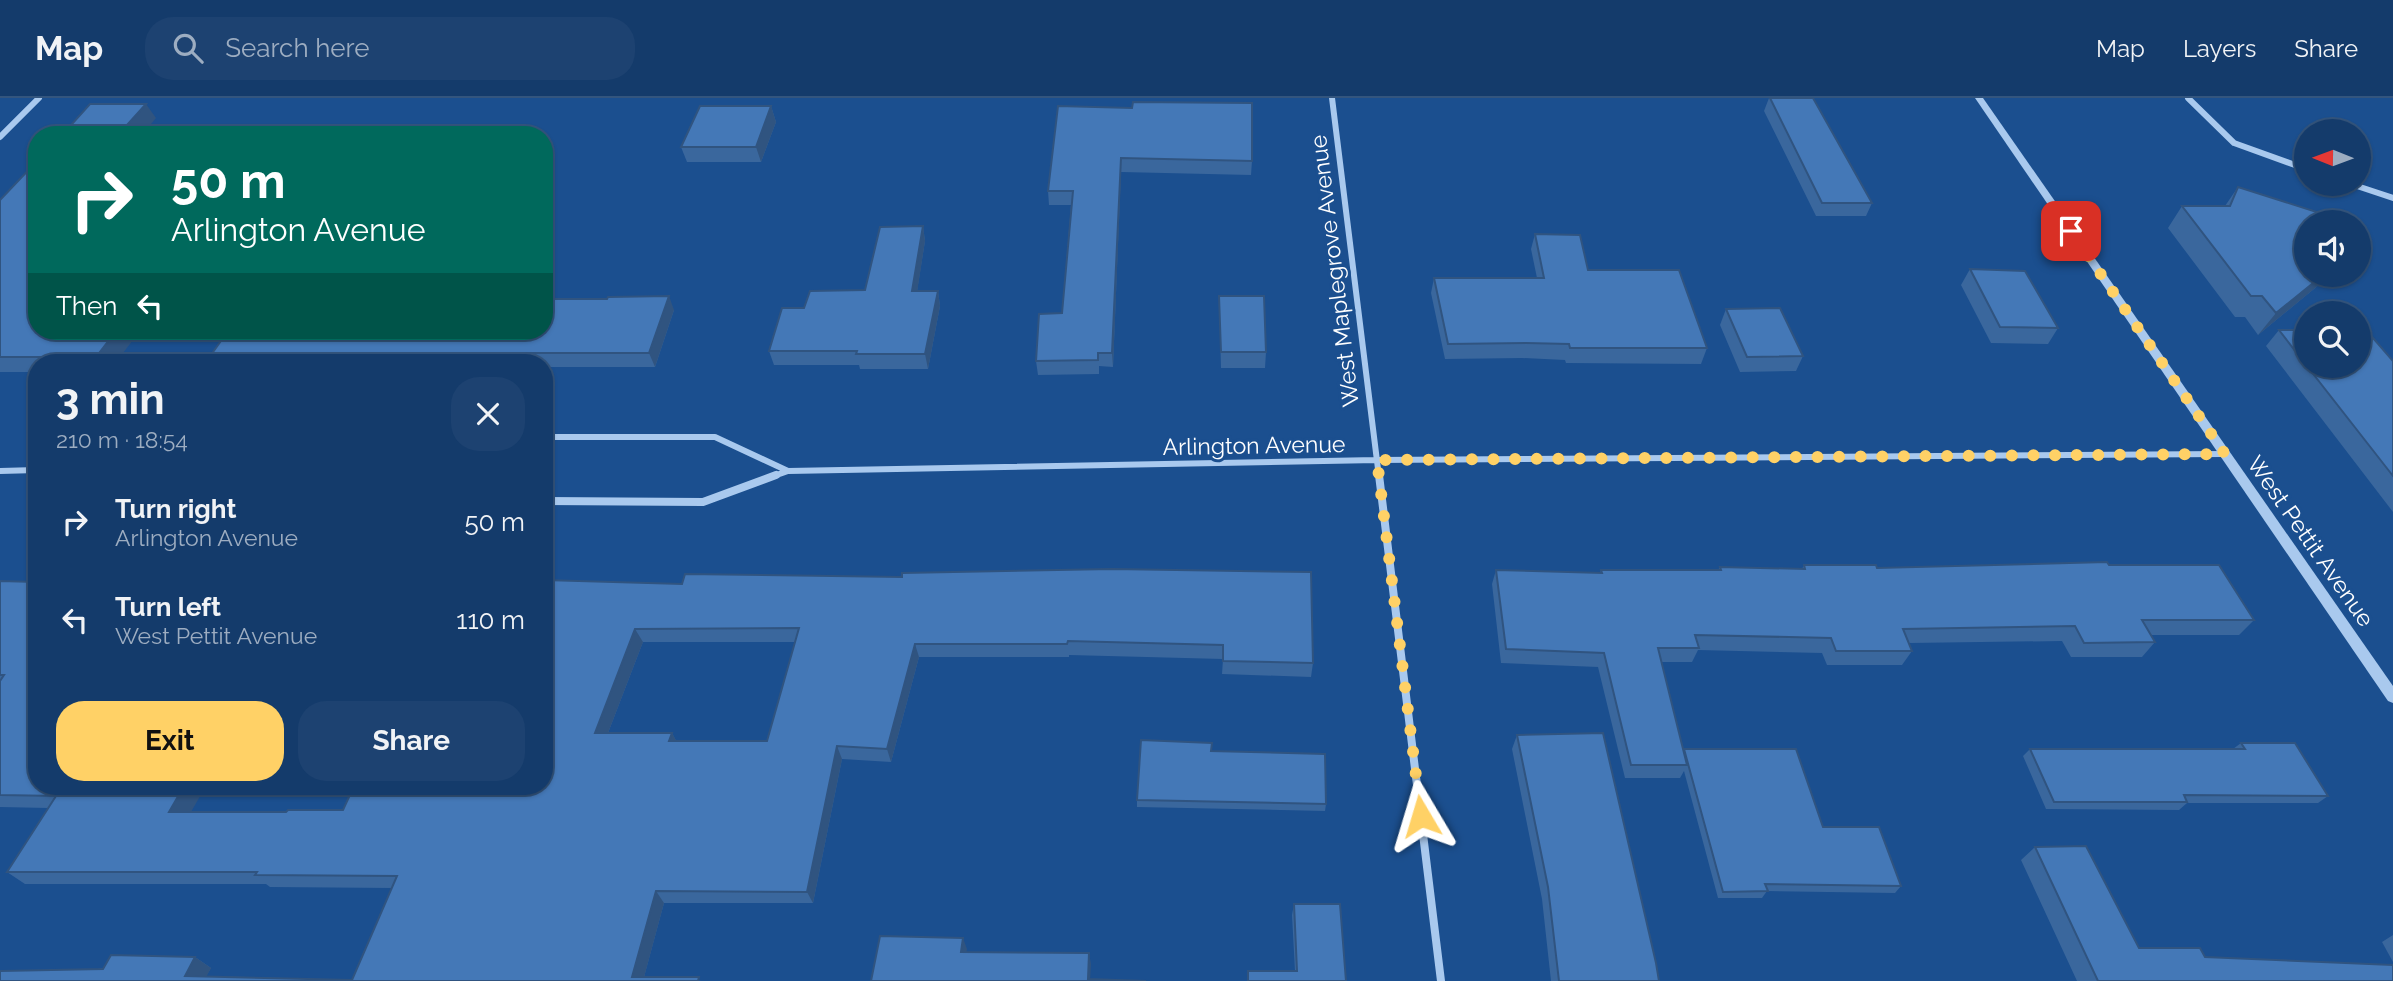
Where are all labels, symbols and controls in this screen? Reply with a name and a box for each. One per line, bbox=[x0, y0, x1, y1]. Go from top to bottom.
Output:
search box bbox=[145, 17, 635, 80]
text: Map bbox=[35, 29, 103, 68]
icon: search bbox=[169, 29, 207, 67]
text: Search here bbox=[225, 33, 370, 63]
text: Map bbox=[2096, 34, 2145, 63]
text: Layers bbox=[2183, 34, 2256, 63]
text: Share bbox=[2294, 34, 2358, 63]
north arrow bbox=[2294, 119, 2371, 196]
map controls bbox=[2294, 119, 2371, 378]
street label: West Maplegrove Avenue bbox=[1304, 134, 1364, 408]
text: 50 m bbox=[171, 152, 286, 209]
icon: right bbox=[56, 154, 147, 245]
pin bbox=[2041, 201, 2101, 261]
button: sound bbox=[2294, 210, 2371, 287]
text: Arlington Avenue bbox=[171, 211, 426, 248]
icon: arrive bbox=[2052, 212, 2090, 250]
icon: left bbox=[131, 287, 169, 325]
text: Then bbox=[56, 291, 117, 321]
button: search bbox=[2294, 301, 2371, 378]
text: 3 min bbox=[56, 375, 165, 424]
button: close bbox=[451, 377, 525, 451]
text: 210 m · 18:54 bbox=[56, 426, 188, 453]
street label: Arlington Avenue bbox=[1162, 430, 1346, 460]
street label: West Pettit Avenue bbox=[2242, 450, 2380, 632]
text: Turn right bbox=[115, 494, 236, 524]
icon: right bbox=[56, 503, 94, 541]
text: 50 m bbox=[464, 507, 525, 537]
text: Arlington Avenue bbox=[115, 524, 298, 551]
text: Turn left bbox=[115, 592, 221, 622]
icon: left bbox=[56, 601, 94, 639]
text: 110 m bbox=[456, 605, 525, 635]
text: West Pettit Avenue bbox=[115, 622, 317, 649]
button: Exit bbox=[56, 701, 284, 781]
button: Share bbox=[298, 701, 525, 781]
position arrow bbox=[1384, 779, 1458, 853]

